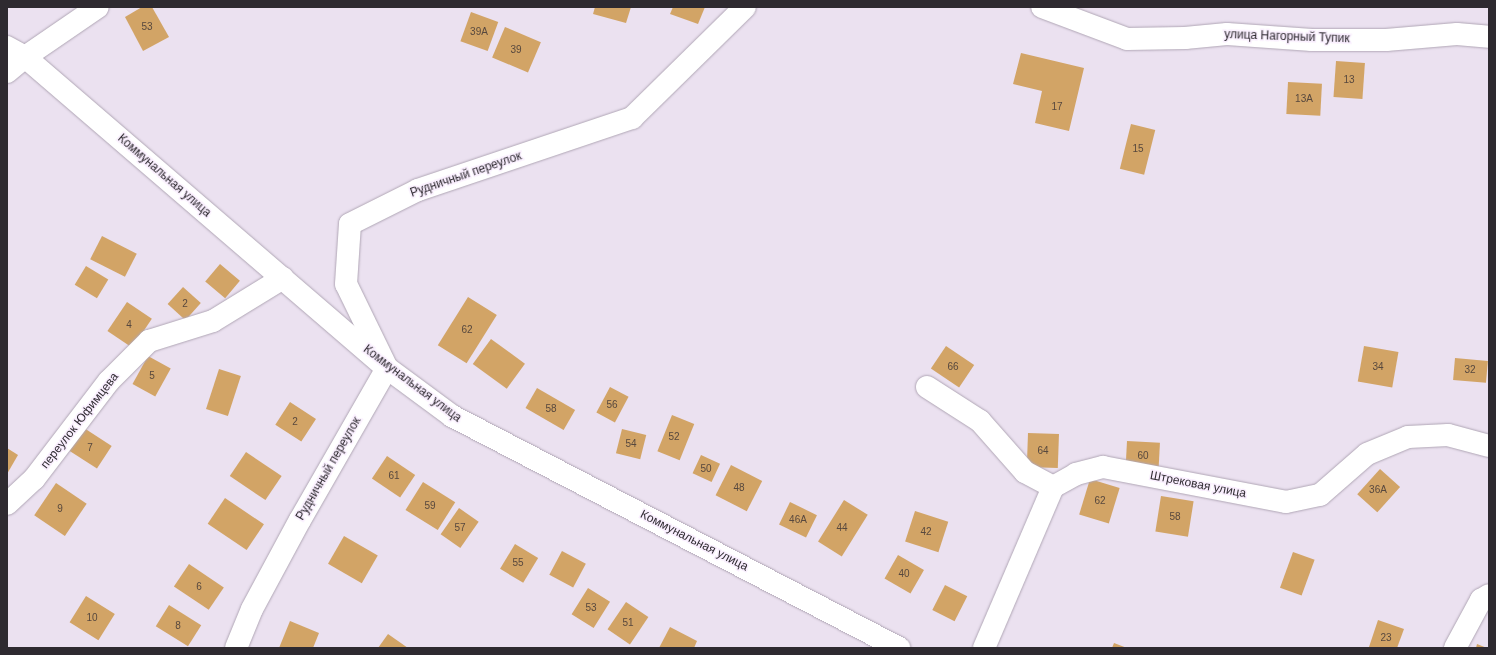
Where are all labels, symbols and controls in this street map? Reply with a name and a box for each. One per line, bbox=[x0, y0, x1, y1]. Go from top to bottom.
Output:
house number: 53 bbox=[141, 21, 153, 33]
house number: 39А bbox=[470, 26, 488, 38]
street label: улица Нагорный Тупик bbox=[1224, 28, 1350, 46]
house number: 39 bbox=[510, 44, 522, 56]
house number: 13 bbox=[1343, 74, 1355, 86]
house number: 13А bbox=[1295, 93, 1313, 105]
house number: 17 bbox=[1051, 101, 1063, 113]
street label: Коммунальная улица bbox=[114, 132, 214, 220]
house number: 15 bbox=[1132, 143, 1144, 155]
street label: Рудничный переулок bbox=[409, 149, 523, 201]
house number: 2 bbox=[182, 298, 188, 310]
house number: 4 bbox=[126, 319, 132, 331]
house number: 62 bbox=[461, 324, 473, 336]
street label: Коммунальная улица bbox=[360, 342, 464, 426]
house number: 66 bbox=[947, 361, 959, 373]
house number: 34 bbox=[1372, 361, 1384, 373]
house number: 32 bbox=[1464, 364, 1476, 376]
street label: переулок Юфимцева bbox=[38, 370, 122, 472]
house number: 5 bbox=[149, 370, 155, 382]
house number: 56 bbox=[606, 399, 618, 411]
house number: 58 bbox=[545, 403, 557, 415]
street label: Рудничный переулок bbox=[294, 415, 364, 523]
house number: 2 bbox=[292, 416, 298, 428]
house number: 52 bbox=[668, 431, 680, 443]
house number: 54 bbox=[625, 438, 637, 450]
house number: 7 bbox=[87, 442, 93, 454]
house number: 64 bbox=[1037, 445, 1049, 457]
house number: 60 bbox=[1137, 450, 1149, 462]
house number: 50 bbox=[700, 463, 712, 475]
street label: Штрековая улица bbox=[1149, 469, 1247, 501]
house number: 61 bbox=[388, 470, 400, 482]
house number: 48 bbox=[733, 482, 745, 494]
house number: 36А bbox=[1369, 484, 1387, 496]
house number: 62 bbox=[1094, 495, 1106, 507]
house number: 59 bbox=[424, 500, 436, 512]
house number: 9 bbox=[57, 503, 63, 515]
street label: Коммунальная улица bbox=[638, 508, 750, 574]
house number: 58 bbox=[1169, 511, 1181, 523]
house number: 46А bbox=[789, 514, 807, 526]
house number: 57 bbox=[454, 522, 466, 534]
house number: 44 bbox=[836, 522, 848, 534]
house number: 42 bbox=[920, 526, 932, 538]
house number: 55 bbox=[512, 557, 524, 569]
house number: 40 bbox=[898, 568, 910, 580]
house number: 6 bbox=[196, 581, 202, 593]
house number: 53 bbox=[585, 602, 597, 614]
house number: 10 bbox=[86, 612, 98, 624]
house number: 51 bbox=[622, 617, 634, 629]
house number: 8 bbox=[175, 620, 181, 632]
house number: 23 bbox=[1380, 632, 1392, 644]

